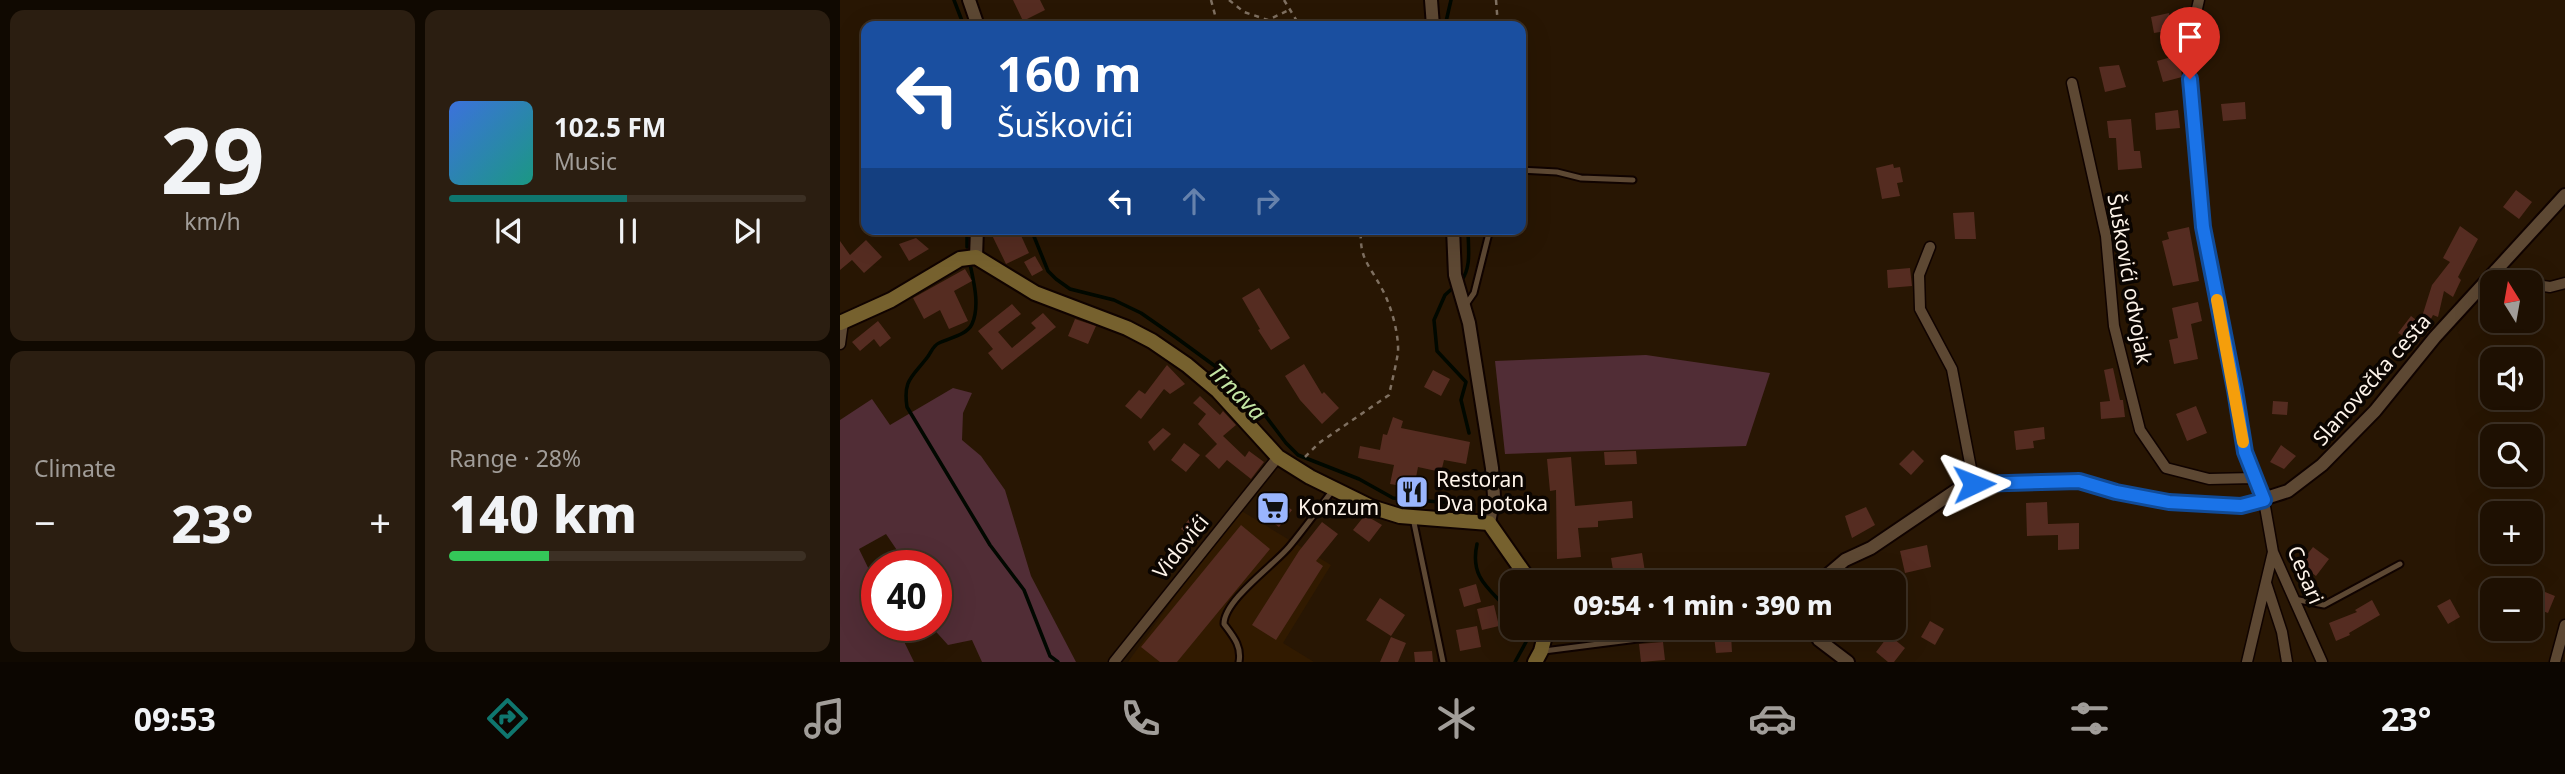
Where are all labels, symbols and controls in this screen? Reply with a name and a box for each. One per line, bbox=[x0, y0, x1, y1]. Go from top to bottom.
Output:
pin bbox=[2160, 7, 2220, 79]
icon: arrive bbox=[2171, 18, 2209, 56]
text: 160 m bbox=[997, 40, 1142, 106]
icon: left bbox=[882, 49, 973, 140]
text: 29 bbox=[160, 97, 265, 221]
text: Šuškovići bbox=[997, 103, 1134, 146]
text: 102.5 FM bbox=[554, 109, 666, 145]
text: Music bbox=[554, 145, 617, 177]
icon: left bbox=[1102, 182, 1140, 220]
icon: ahead bbox=[1175, 182, 1213, 220]
icon: right bbox=[1248, 182, 1286, 220]
street label: Šuškovići odvojak bbox=[2101, 191, 2159, 367]
text: km/h bbox=[184, 205, 241, 237]
icon: previous bbox=[490, 212, 528, 250]
icon: pause bbox=[609, 212, 647, 250]
icon: next bbox=[728, 212, 766, 250]
north arrow bbox=[2480, 270, 2543, 332]
map controls bbox=[2480, 270, 2543, 641]
street label: Slanovečka cesta bbox=[2306, 307, 2436, 451]
button: sound bbox=[2480, 347, 2543, 410]
water label: Trnava bbox=[1202, 355, 1274, 427]
button: search bbox=[2480, 424, 2543, 487]
text: Range · 28% bbox=[449, 442, 581, 474]
position arrow bbox=[1937, 447, 2011, 521]
text: Climate bbox=[34, 452, 116, 484]
place label: Restoran Dva potoka bbox=[1436, 465, 1548, 517]
restaurant icon: Restoran Dva potoka bbox=[1393, 473, 1431, 511]
text: 140 km bbox=[449, 477, 637, 548]
text: 23° bbox=[171, 487, 254, 558]
supermarket icon: Konzum bbox=[1254, 489, 1292, 527]
place label: Konzum bbox=[1298, 493, 1379, 521]
text: − bbox=[34, 496, 56, 548]
text: + bbox=[369, 496, 391, 548]
button: + bbox=[2480, 501, 2543, 564]
street label: Vidovići bbox=[1146, 508, 1215, 584]
street label: Cesari bbox=[2281, 541, 2331, 608]
speed limit sign: 40 bbox=[861, 550, 952, 641]
button: − bbox=[2480, 578, 2543, 641]
text: 09:54 · 1 min · 390 m bbox=[1573, 587, 1833, 623]
icon: directions bbox=[483, 694, 532, 743]
icon: music bbox=[800, 694, 849, 743]
icon: phone bbox=[1116, 694, 1165, 743]
icon: climate bbox=[1432, 694, 1481, 743]
icon: car bbox=[1748, 694, 1797, 743]
icon: filters bbox=[2065, 694, 2114, 743]
text: 09:53 bbox=[134, 697, 216, 740]
text: 23° bbox=[2381, 697, 2431, 740]

